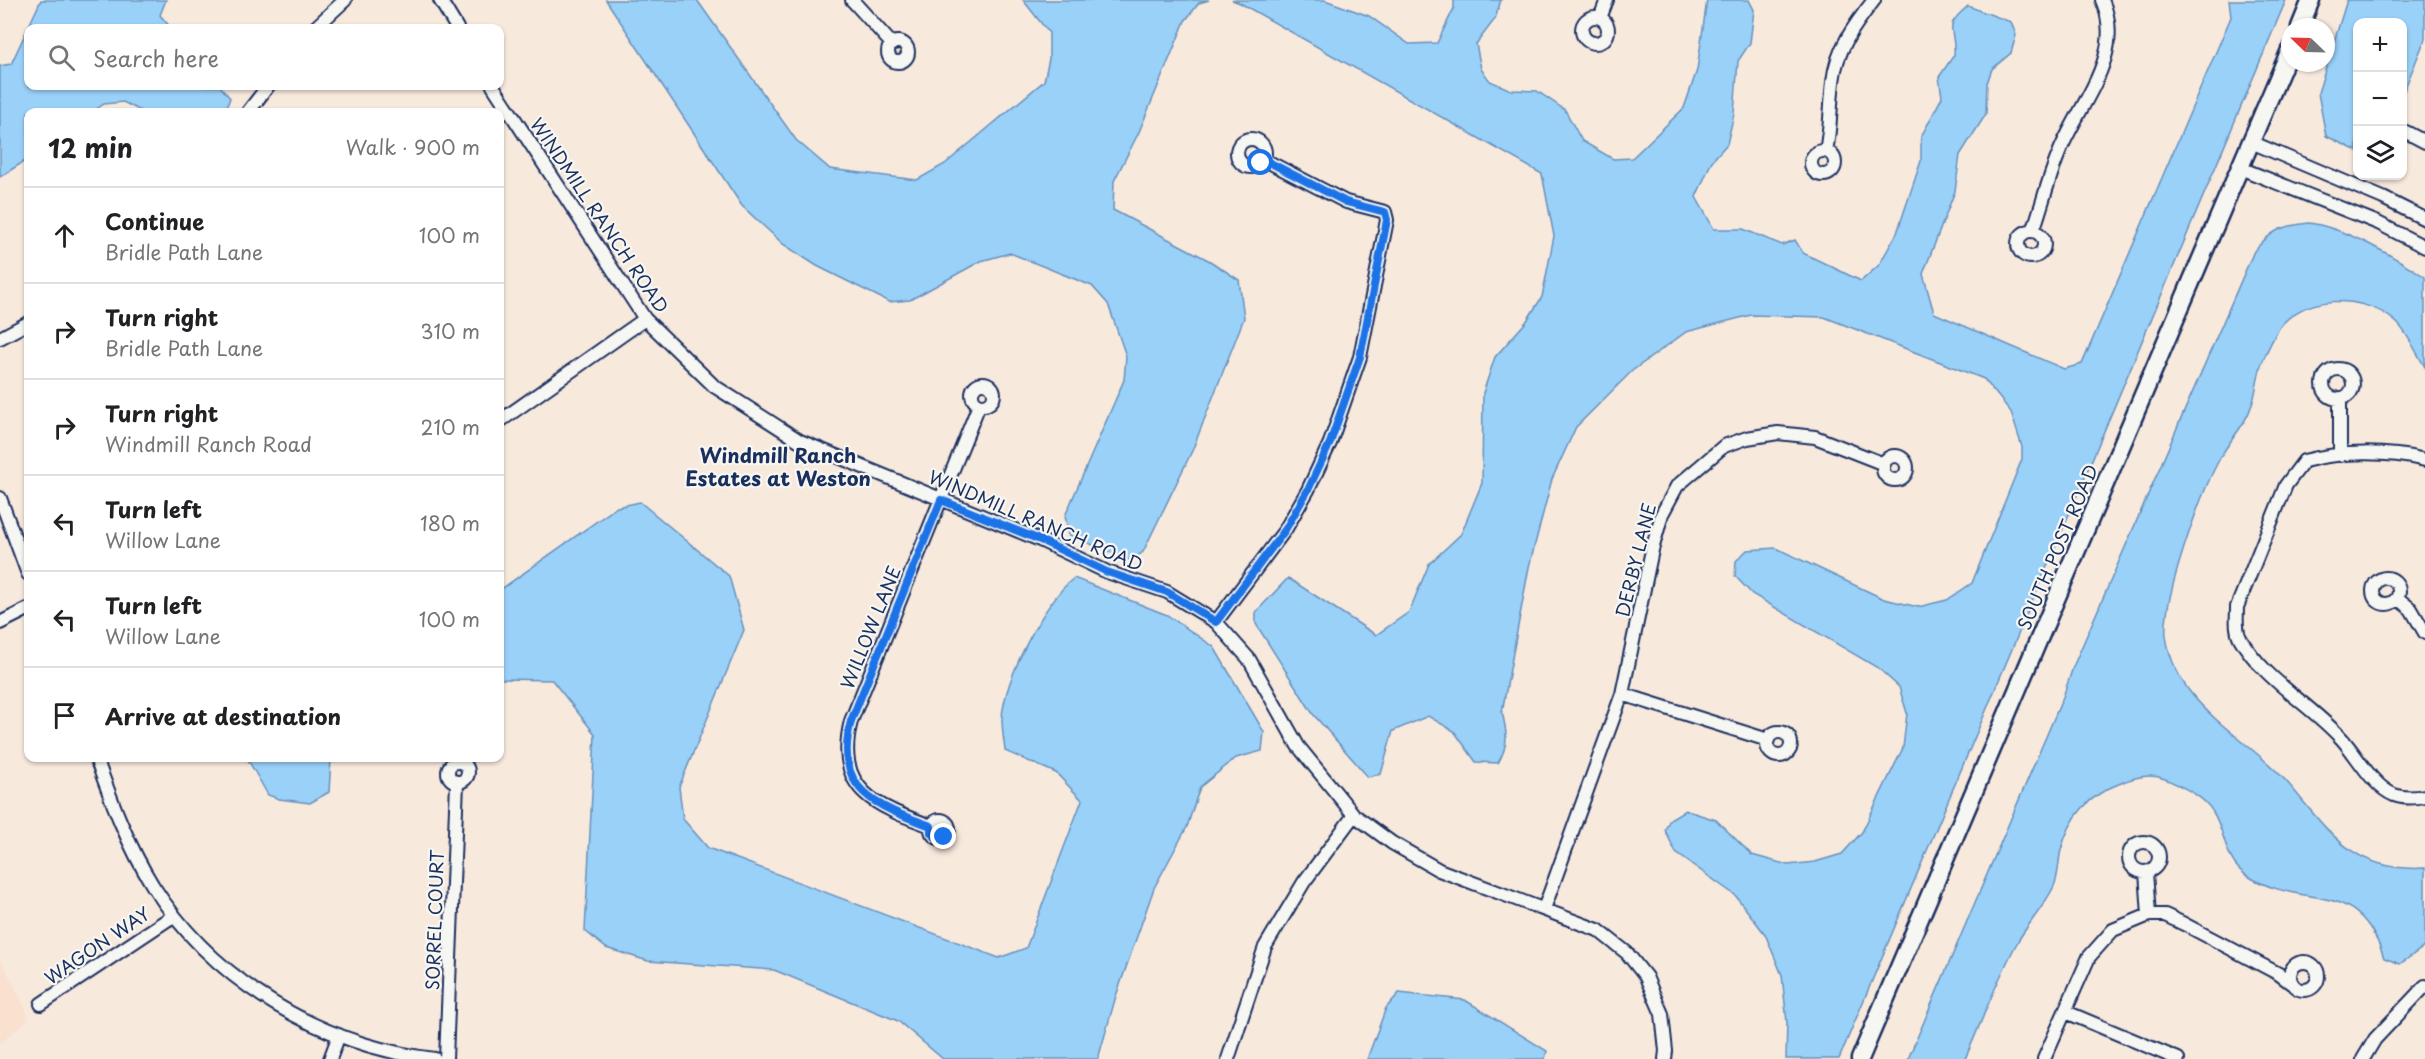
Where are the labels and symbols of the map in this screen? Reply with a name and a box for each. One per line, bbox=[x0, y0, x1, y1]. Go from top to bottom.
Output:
north arrow bbox=[2281, 18, 2335, 72]
street label: WINDMILL RANCH ROAD bbox=[524, 112, 676, 318]
route start bbox=[1247, 149, 1273, 175]
district label: Windmill Ranch Estates at Weston bbox=[685, 440, 871, 493]
street label: SOUTH POST ROAD bbox=[2010, 460, 2104, 634]
street label: WINDMILL RANCH ROAD bbox=[925, 463, 1147, 577]
street label: DERBY LANE bbox=[1608, 500, 1662, 620]
street label: WILLOW LANE bbox=[833, 561, 907, 693]
route end bbox=[930, 823, 956, 849]
street label: SORREL COURT bbox=[418, 848, 450, 991]
street label: WAGON WAY bbox=[39, 899, 156, 990]

